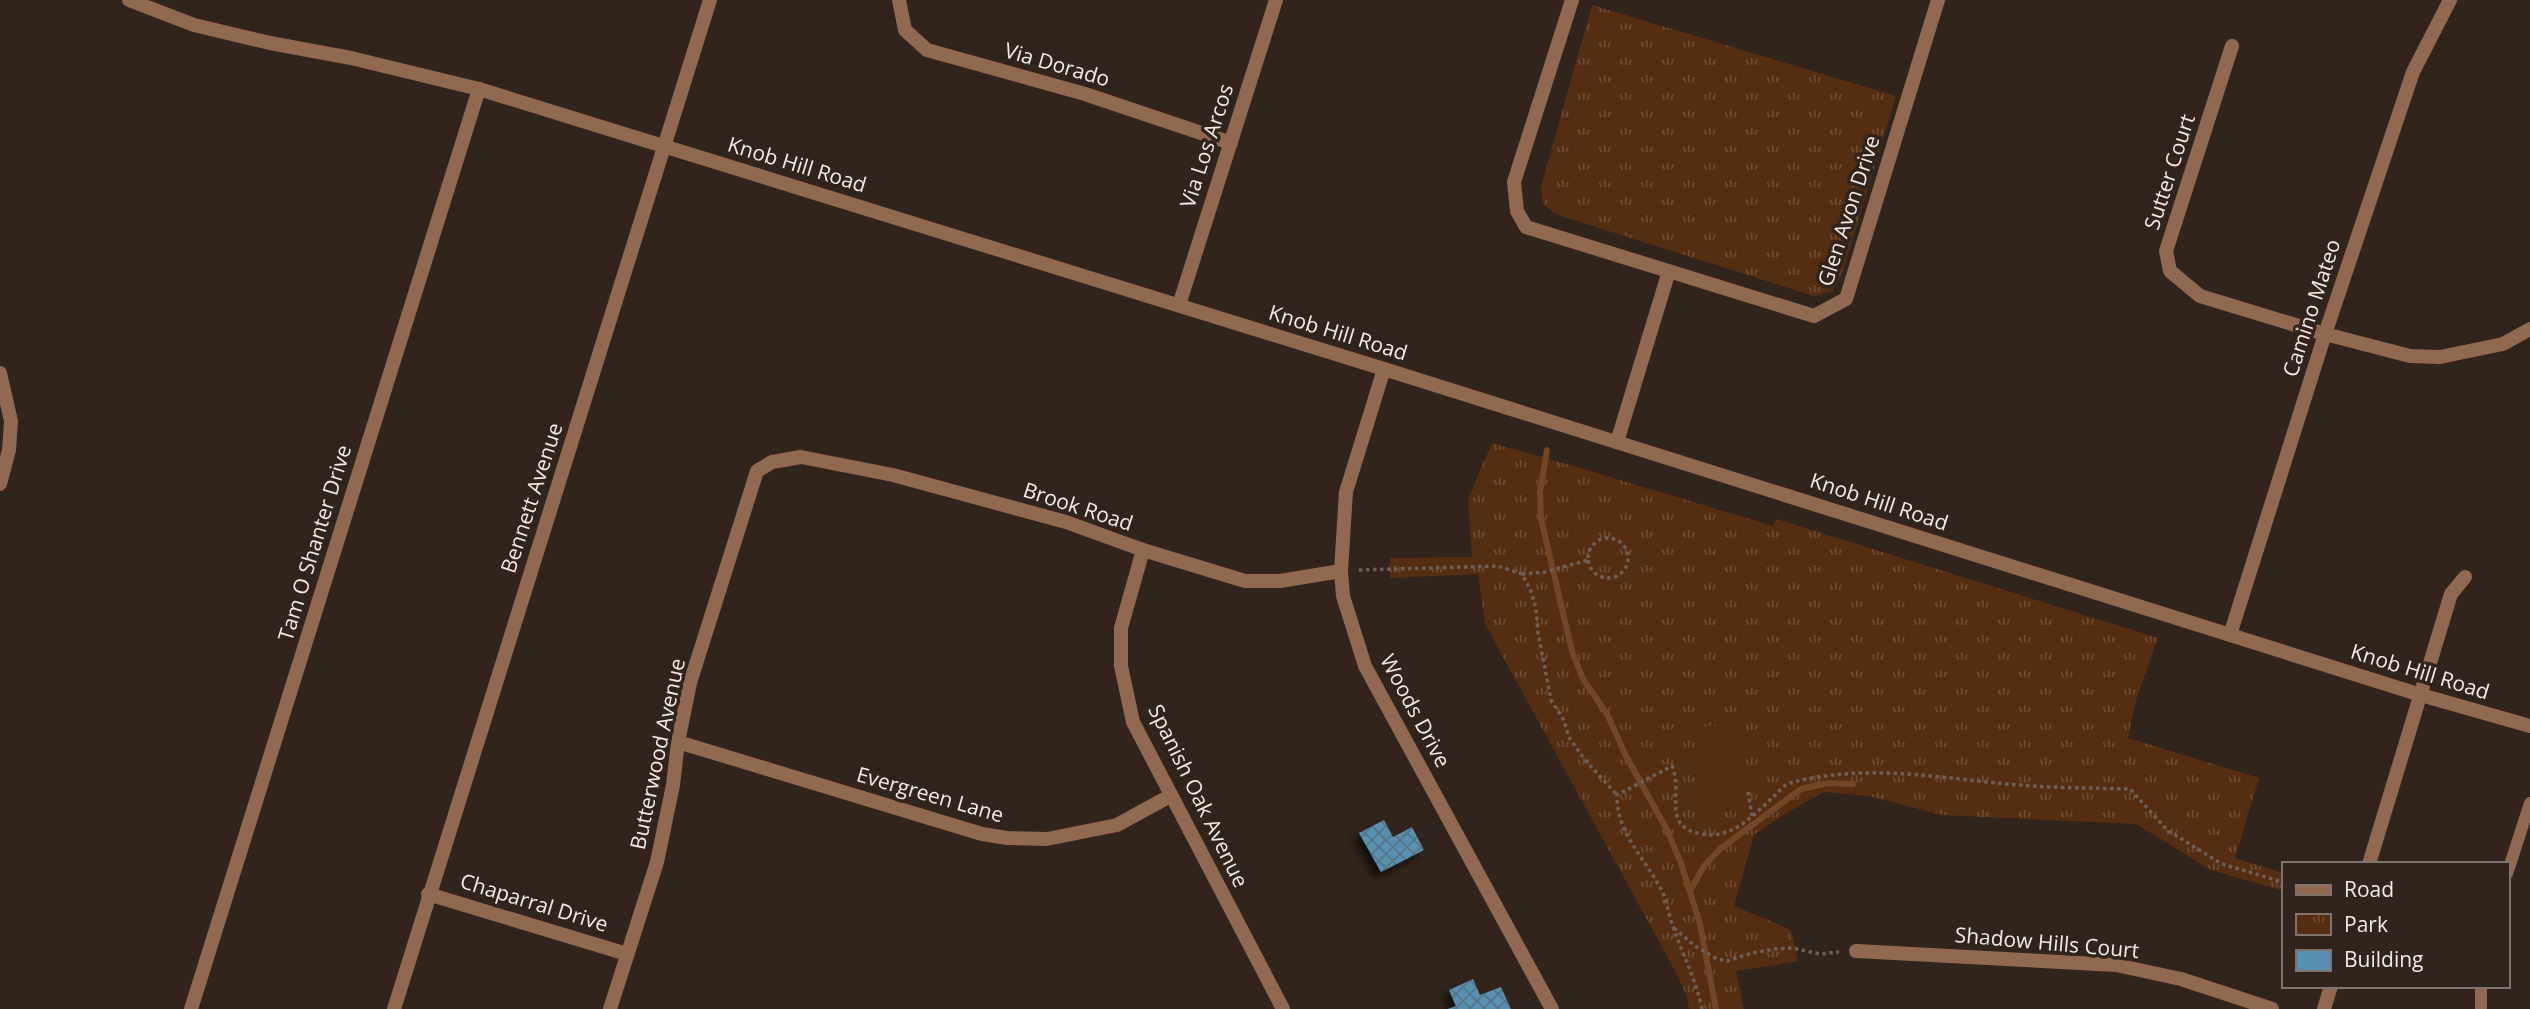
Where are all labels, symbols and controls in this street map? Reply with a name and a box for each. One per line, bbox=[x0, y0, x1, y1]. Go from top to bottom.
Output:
street label: Via Dorado bbox=[1001, 36, 1113, 92]
street label: Via Los Arcos bbox=[1173, 80, 1239, 211]
street label: Sutter Court bbox=[2137, 110, 2201, 233]
street label: Knob Hill Road bbox=[725, 130, 870, 198]
street label: Glen Avon Drive bbox=[1811, 132, 1886, 290]
street label: Camino Mateo bbox=[2276, 235, 2346, 380]
street label: Knob Hill Road bbox=[1266, 298, 1411, 366]
street label: Bennett Avenue bbox=[494, 419, 569, 576]
street label: Tam O Shanter Drive bbox=[271, 441, 357, 644]
street label: Knob Hill Road bbox=[1807, 466, 1952, 537]
street label: Brook Road bbox=[1020, 475, 1137, 537]
street label: Knob Hill Road bbox=[2348, 637, 2493, 705]
street label: Woods Drive bbox=[1374, 649, 1457, 772]
street label: Butterwood Avenue bbox=[623, 656, 691, 852]
street label: Spanish Oak Avenue bbox=[1142, 699, 1255, 892]
street label: Evergreen Lane bbox=[853, 760, 1007, 828]
legend bbox=[2282, 862, 2509, 988]
street label: Chaparral Drive bbox=[457, 866, 612, 938]
text: Road bbox=[2344, 875, 2394, 903]
text: Park bbox=[2344, 910, 2388, 938]
street label: Shadow Hills Court bbox=[1954, 920, 2140, 964]
text: Building bbox=[2344, 945, 2423, 973]

